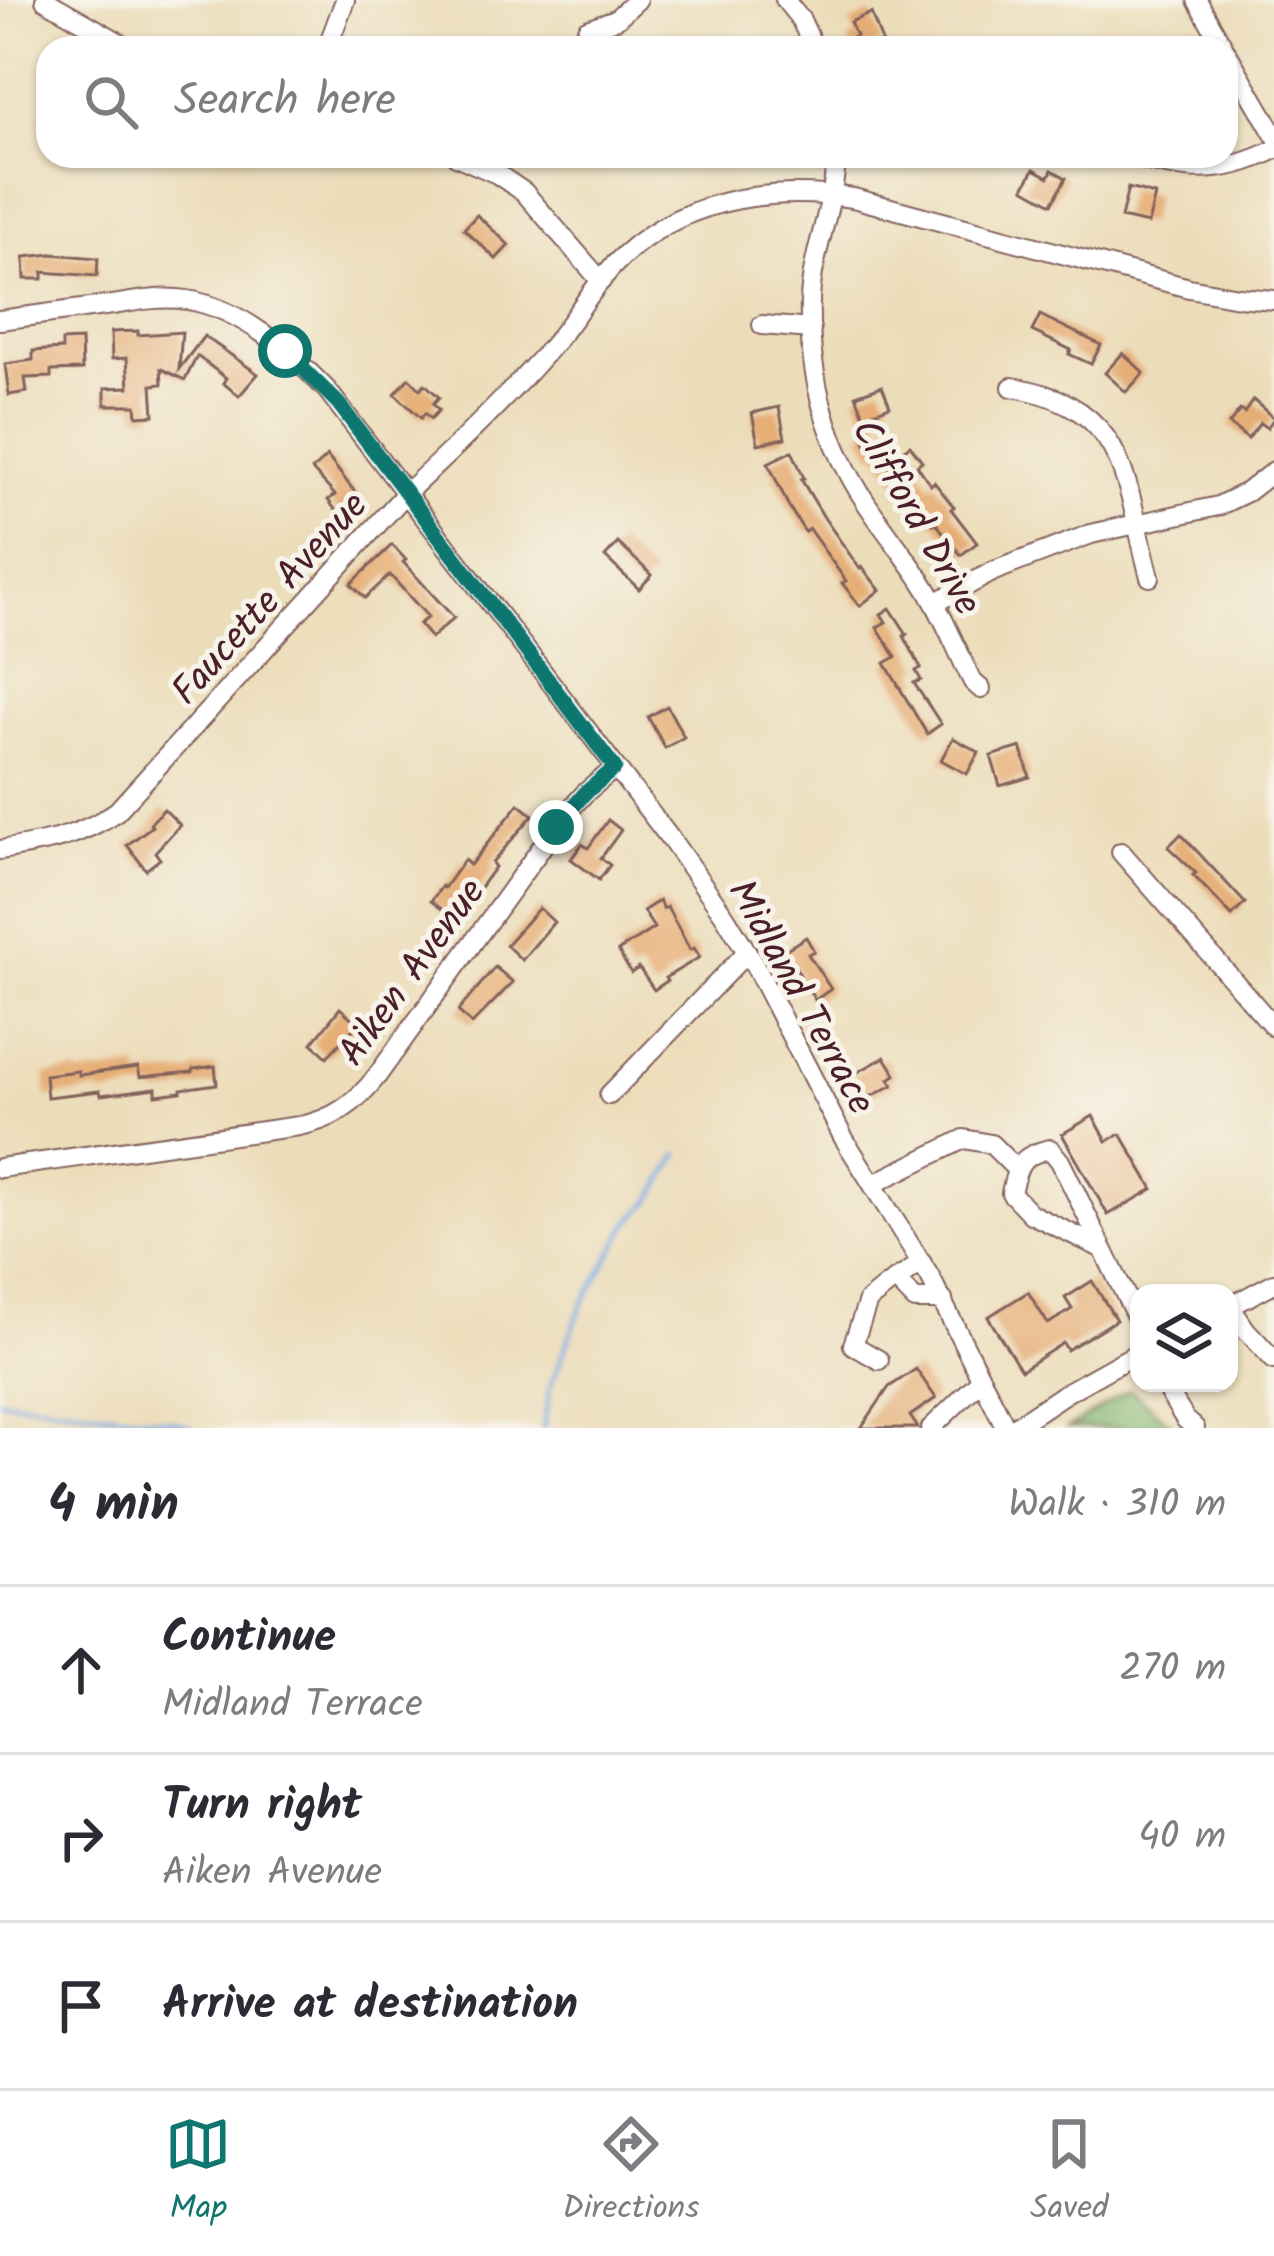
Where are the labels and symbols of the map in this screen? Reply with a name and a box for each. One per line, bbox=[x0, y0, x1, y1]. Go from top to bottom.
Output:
route start bbox=[258, 324, 312, 378]
street label: Clifford Drive bbox=[833, 408, 996, 628]
street label: Faucette Avenue bbox=[157, 478, 385, 721]
route end bbox=[529, 800, 583, 854]
street label: Aiken Avenue bbox=[323, 866, 503, 1081]
street label: Midland Terrace bbox=[709, 869, 890, 1127]

